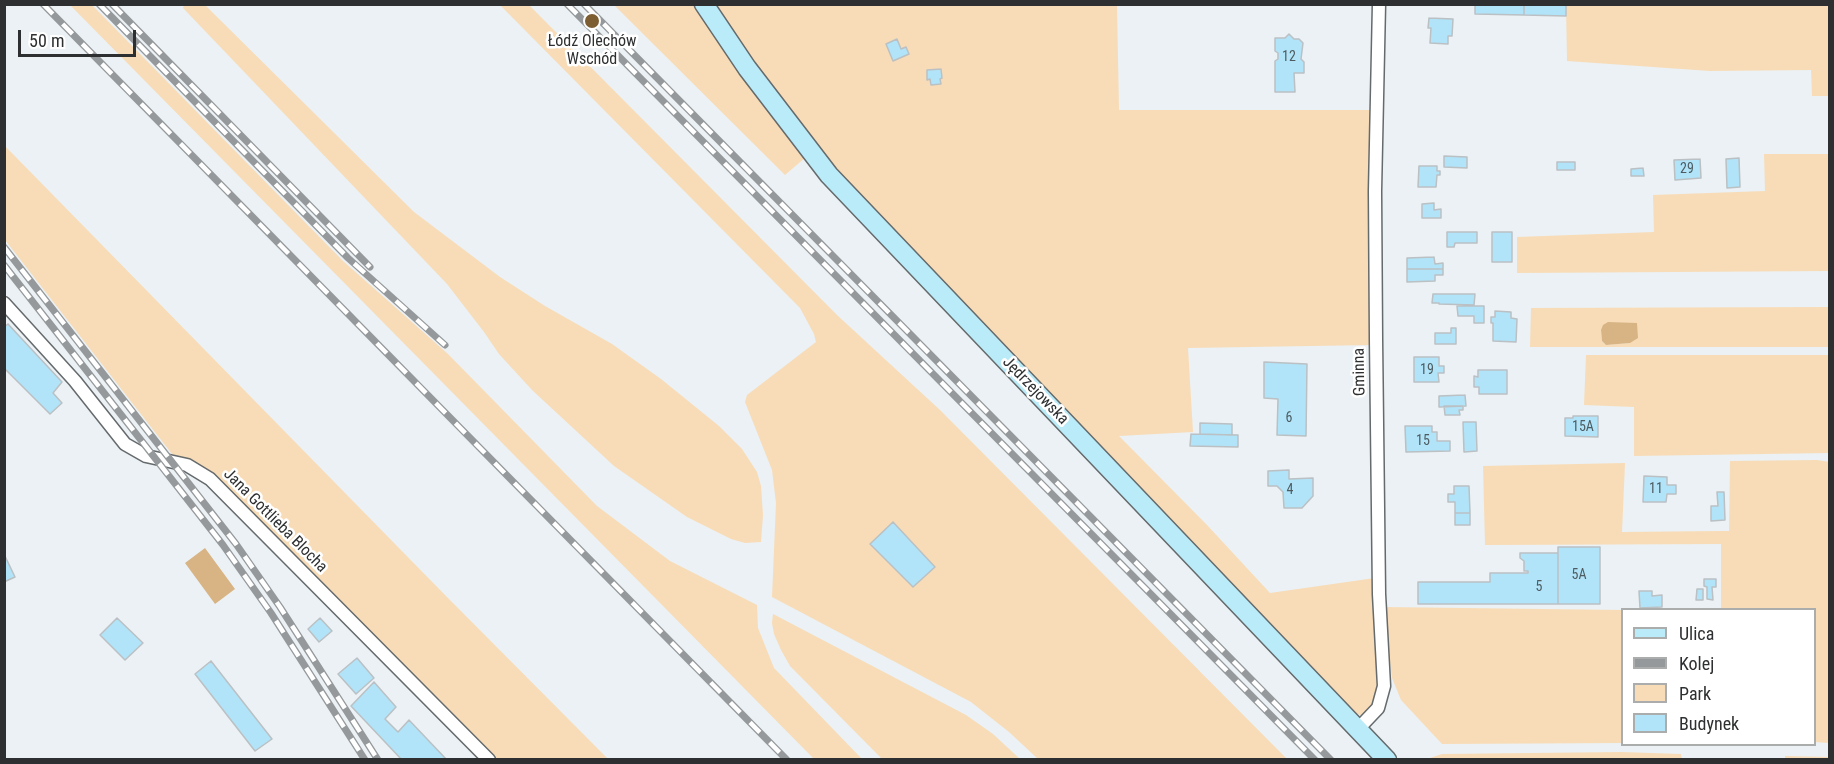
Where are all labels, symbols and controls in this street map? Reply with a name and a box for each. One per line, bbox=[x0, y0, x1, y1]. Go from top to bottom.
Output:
marker: Łódź Olechów Wschód bbox=[583, 12, 601, 30]
scale bar bbox=[21, 18, 140, 56]
text: 50 m bbox=[29, 30, 64, 51]
place label: Łódź Olechów Wschód bbox=[548, 32, 636, 70]
house number: 12 bbox=[1282, 49, 1296, 65]
house number: 29 bbox=[1680, 161, 1694, 177]
street label: Gminna bbox=[1350, 348, 1370, 396]
street label: Jędrzejowska bbox=[998, 353, 1072, 429]
house number: 19 bbox=[1420, 362, 1434, 378]
house number: 6 bbox=[1286, 410, 1292, 426]
house number: 15A bbox=[1572, 419, 1594, 435]
house number: 15 bbox=[1416, 433, 1430, 449]
street label: Jana Gottlieba Blocha bbox=[219, 465, 331, 577]
house number: 11 bbox=[1649, 481, 1663, 497]
house number: 4 bbox=[1287, 482, 1293, 498]
house number: 5A bbox=[1572, 567, 1586, 583]
house number: 5 bbox=[1536, 579, 1542, 595]
legend bbox=[1621, 608, 1816, 746]
text: Ulica bbox=[1679, 623, 1714, 644]
text: Kolej bbox=[1679, 653, 1714, 674]
text: Park bbox=[1679, 683, 1711, 704]
text: Budynek bbox=[1679, 713, 1739, 734]

